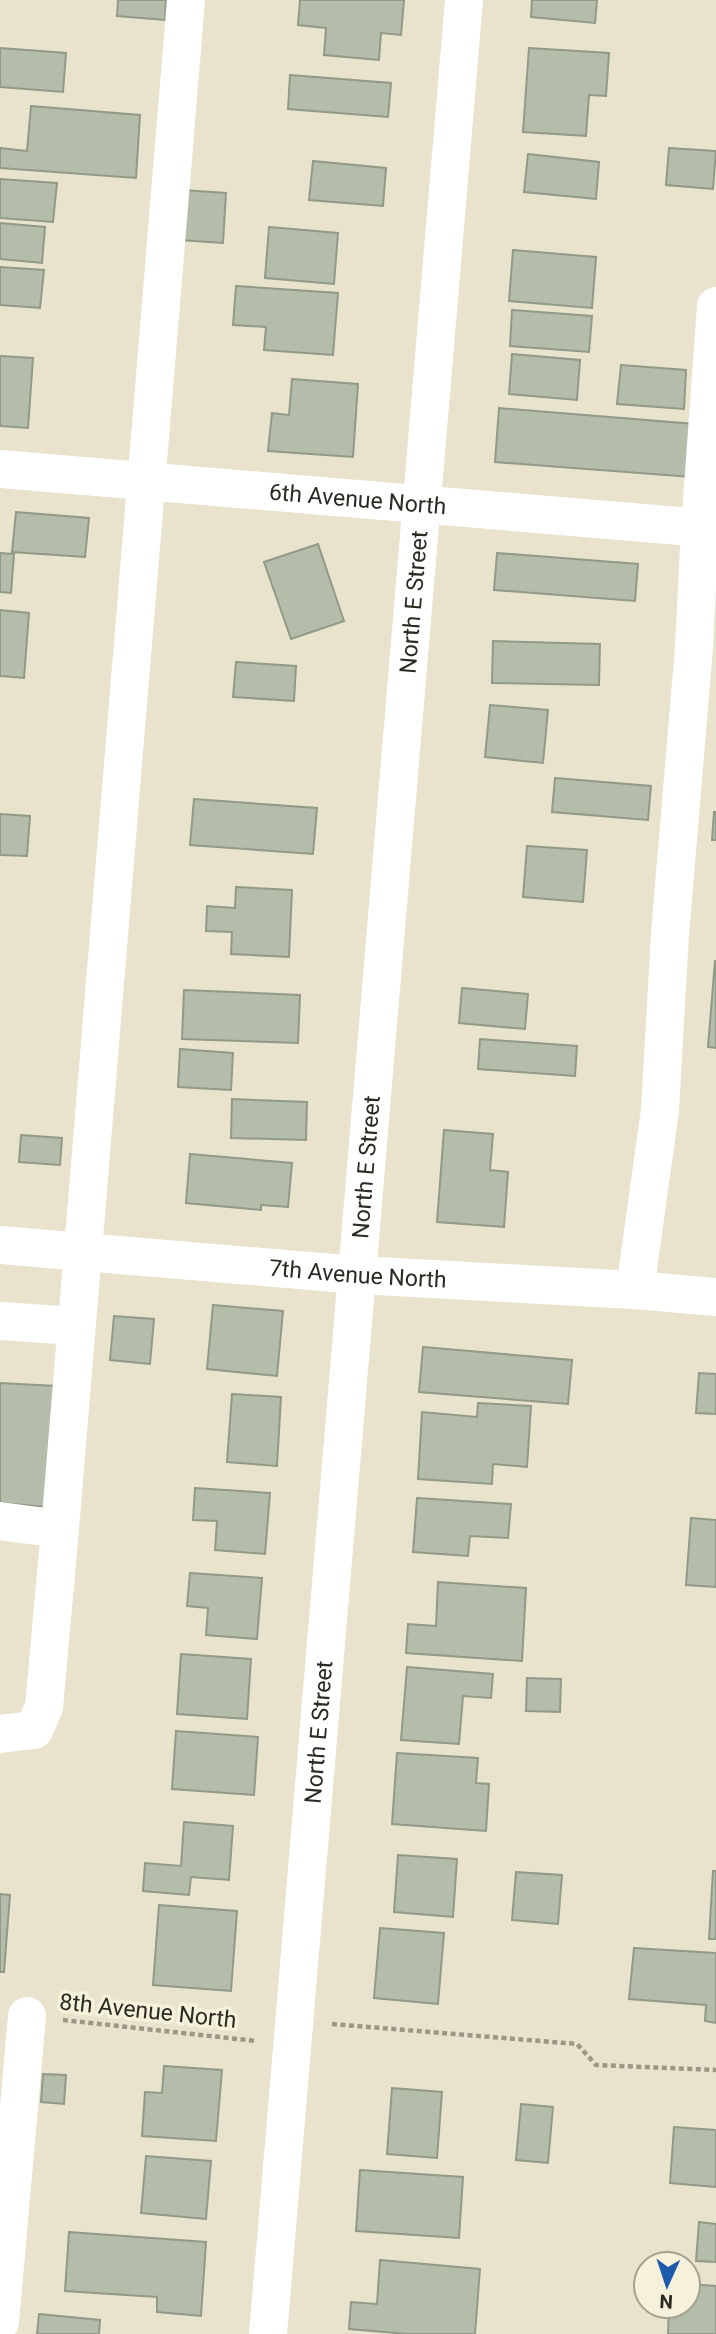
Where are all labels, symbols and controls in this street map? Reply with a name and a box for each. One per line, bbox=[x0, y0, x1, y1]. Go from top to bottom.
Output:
street label: 6th Avenue North bbox=[268, 478, 448, 520]
street label: North E Street bbox=[394, 530, 433, 675]
street label: North E Street bbox=[347, 1095, 385, 1240]
street label: 7th Avenue North bbox=[268, 1254, 447, 1293]
street label: North E Street bbox=[299, 1660, 338, 1805]
street label: 8th Avenue North bbox=[58, 1988, 238, 2034]
north arrow bbox=[632, 2250, 702, 2320]
text: N bbox=[659, 2290, 673, 2313]

